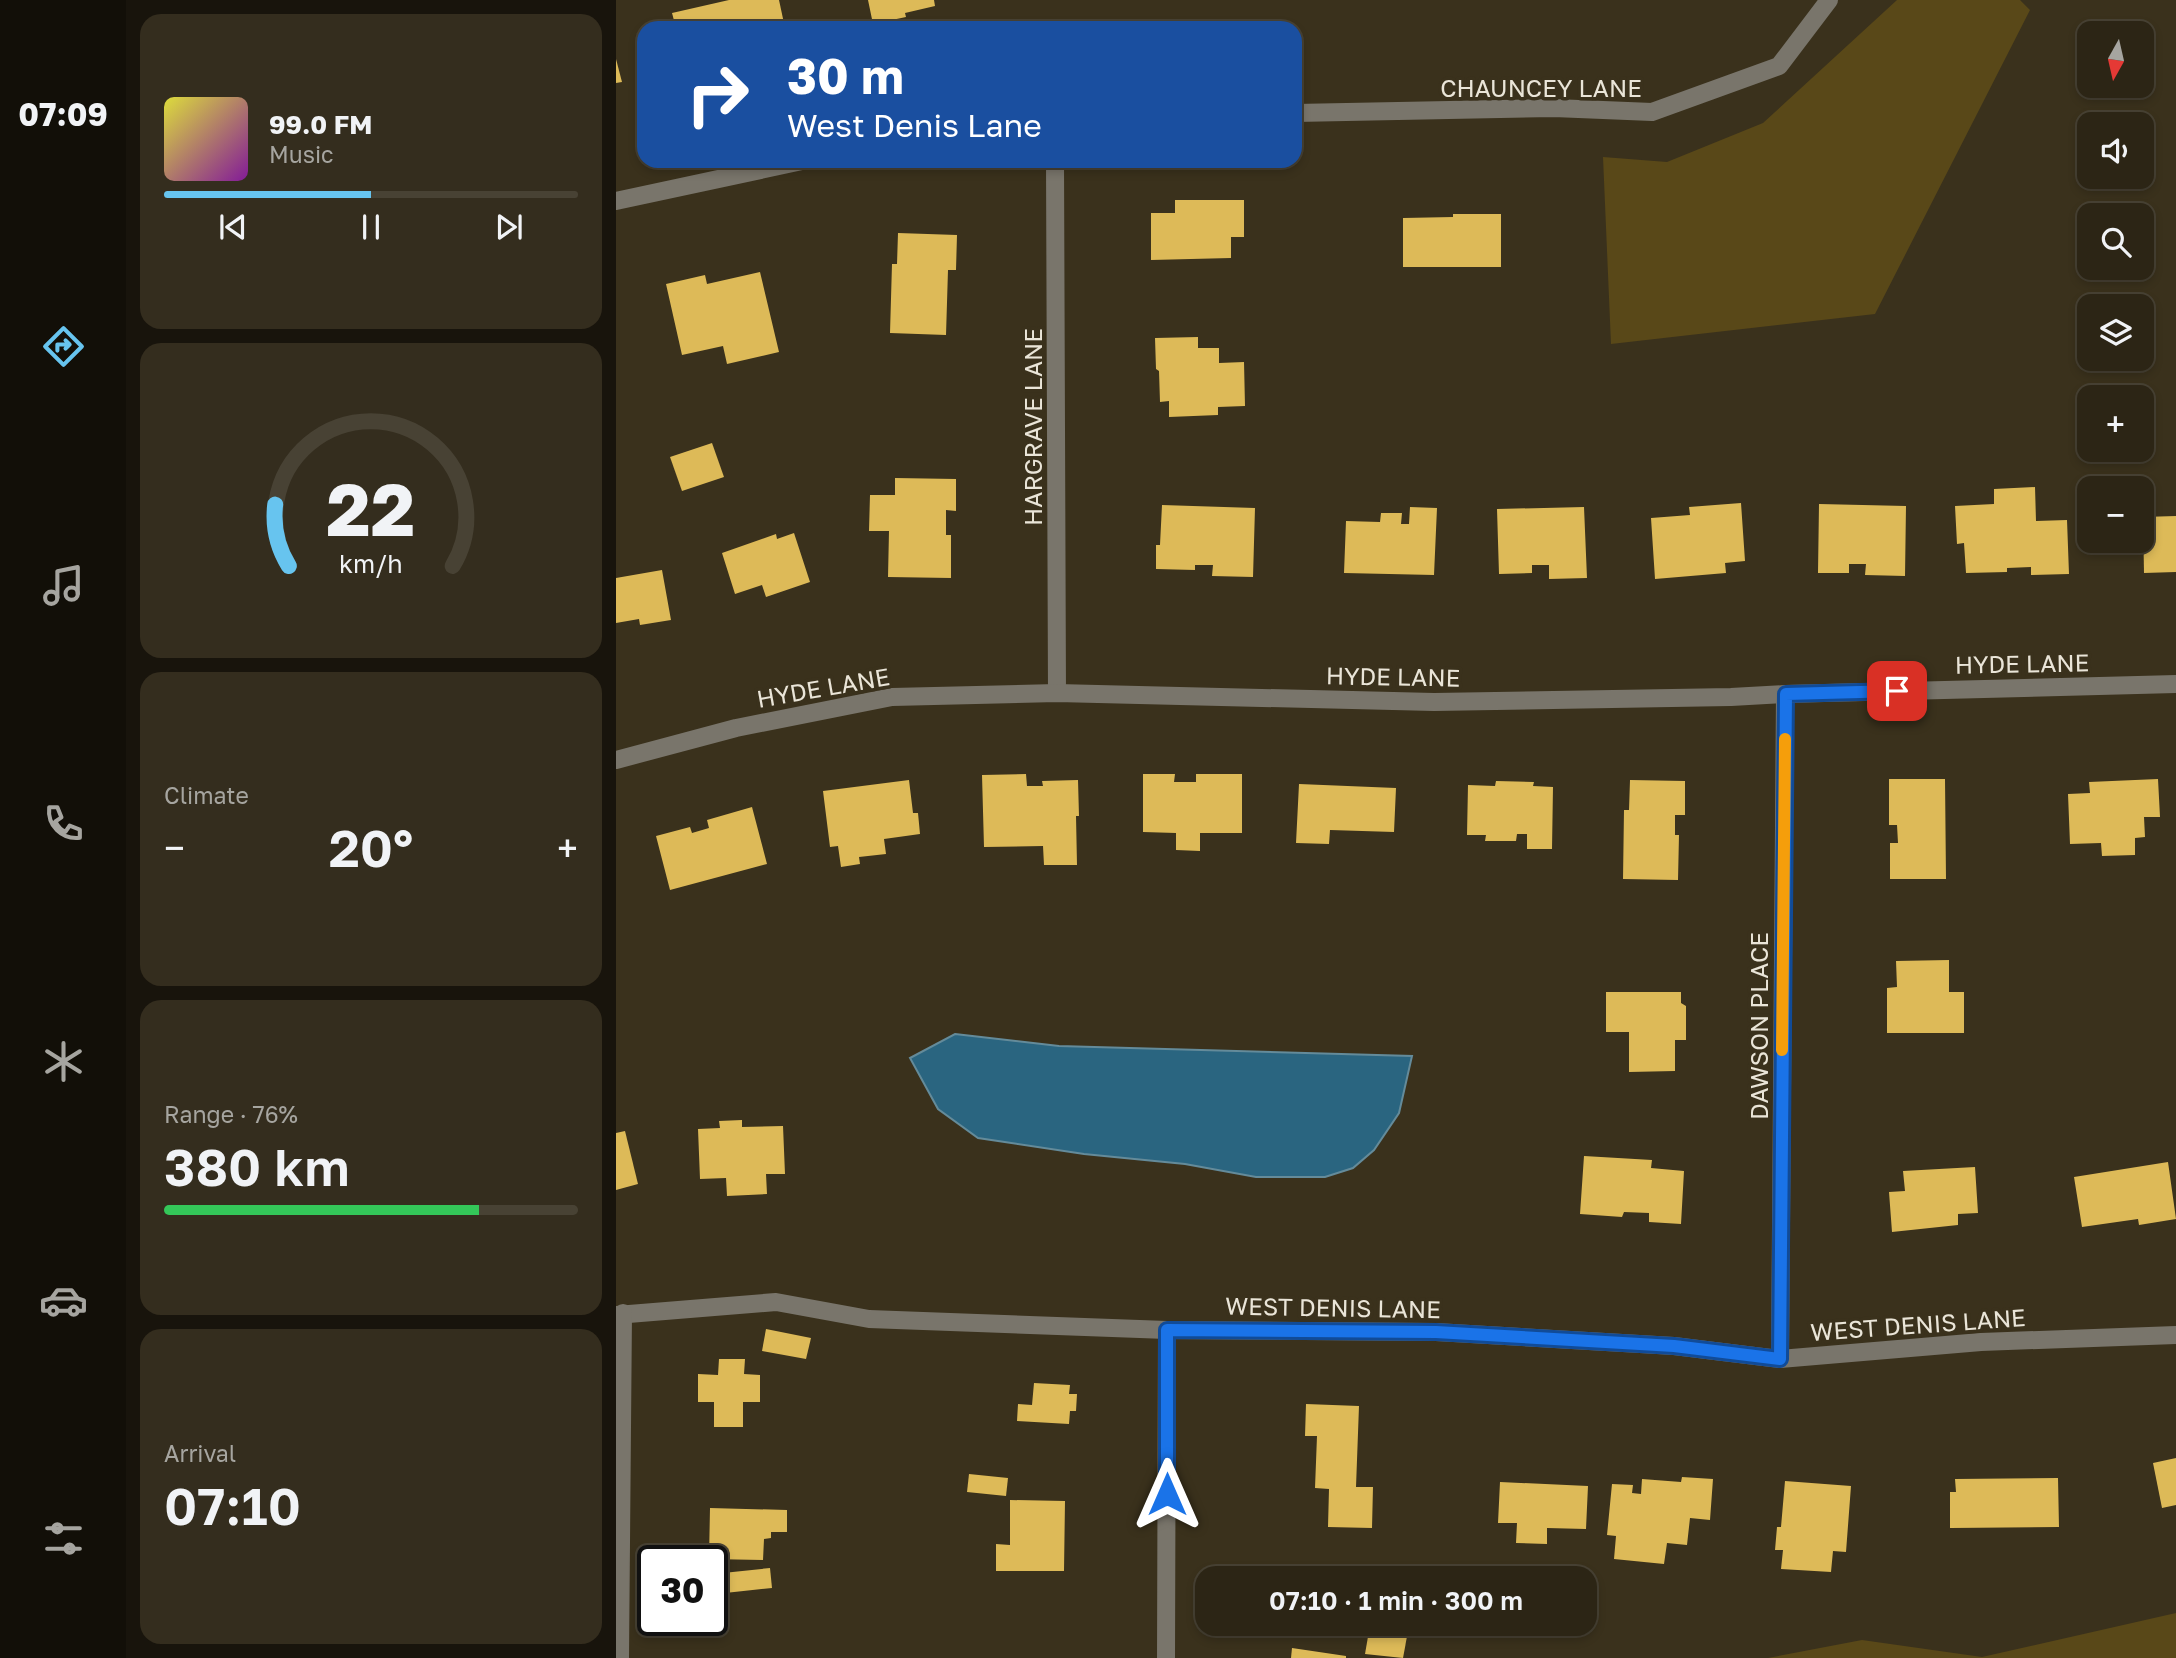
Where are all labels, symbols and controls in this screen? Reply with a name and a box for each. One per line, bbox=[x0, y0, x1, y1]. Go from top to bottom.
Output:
north arrow bbox=[2077, 21, 2154, 98]
map controls bbox=[2077, 21, 2154, 553]
text: 30 m bbox=[787, 46, 904, 105]
icon: right bbox=[672, 49, 763, 140]
street label: CHAUNCEY LANE bbox=[1440, 73, 1642, 102]
text: 07:09 bbox=[18, 95, 108, 133]
text: West Denis Lane bbox=[787, 106, 1042, 144]
text: 99.0 FM bbox=[269, 109, 372, 140]
button: sound bbox=[2077, 112, 2154, 189]
text: Music bbox=[269, 140, 334, 168]
button: search bbox=[2077, 203, 2154, 280]
icon: previous bbox=[214, 208, 252, 246]
icon: pause bbox=[352, 208, 390, 246]
icon: next bbox=[490, 208, 528, 246]
button: layers bbox=[2077, 294, 2154, 371]
icon: directions bbox=[39, 322, 88, 371]
street label: HARGRAVE LANE bbox=[1018, 328, 1047, 526]
button: + bbox=[2077, 385, 2154, 462]
text: 22 bbox=[327, 466, 415, 553]
button: − bbox=[2077, 476, 2154, 553]
text: km/h bbox=[339, 548, 403, 579]
icon: music bbox=[39, 561, 88, 610]
street label: HYDE LANE bbox=[1955, 647, 2089, 679]
street label: HYDE LANE bbox=[1326, 660, 1460, 692]
street label: HYDE LANE bbox=[754, 661, 892, 713]
pin bbox=[1867, 661, 1927, 721]
icon: arrive bbox=[1878, 672, 1916, 710]
text: Climate bbox=[164, 781, 249, 809]
icon: phone bbox=[39, 799, 88, 848]
text: 20° bbox=[329, 816, 413, 878]
text: − bbox=[164, 825, 185, 870]
text: + bbox=[557, 825, 578, 870]
street label: DAWSON PLACE bbox=[1744, 932, 1773, 1120]
icon: climate bbox=[39, 1037, 88, 1086]
text: Range · 76% bbox=[164, 1100, 298, 1128]
text: 380 km bbox=[164, 1135, 350, 1197]
icon: car bbox=[39, 1276, 88, 1325]
street label: WEST DENIS LANE bbox=[1225, 1291, 1441, 1323]
street label: WEST DENIS LANE bbox=[1809, 1302, 2027, 1346]
text: Arrival bbox=[164, 1439, 236, 1467]
position arrow bbox=[1130, 1457, 1204, 1531]
text: 07:10 bbox=[164, 1474, 301, 1536]
icon: filters bbox=[39, 1514, 88, 1563]
speed limit sign: 30 bbox=[637, 1545, 728, 1636]
text: 07:10 · 1 min · 300 m bbox=[1269, 1585, 1523, 1616]

